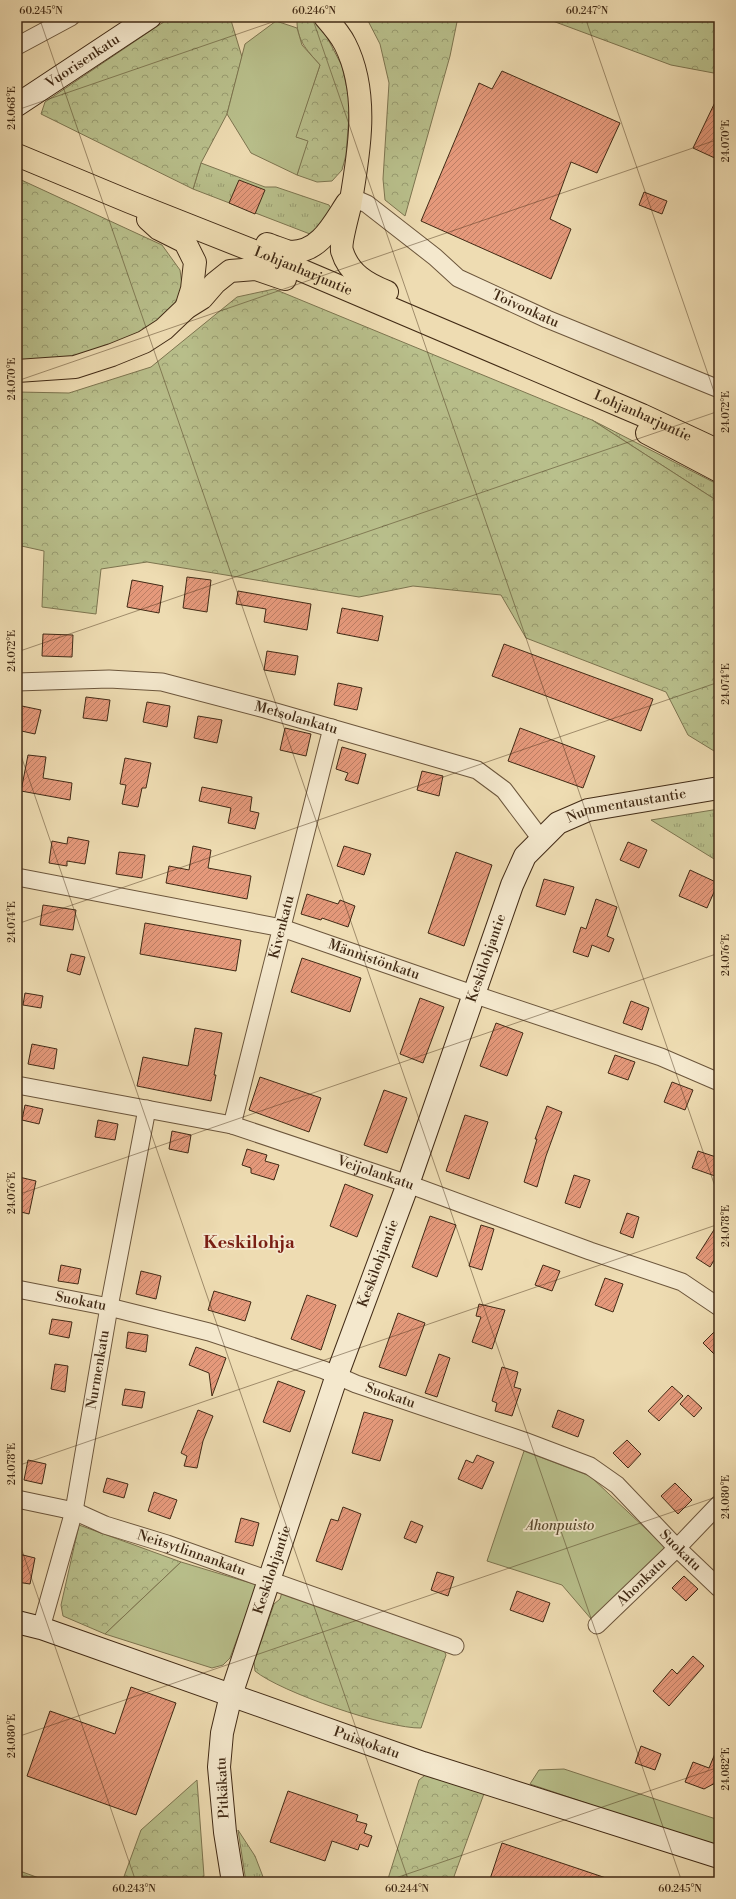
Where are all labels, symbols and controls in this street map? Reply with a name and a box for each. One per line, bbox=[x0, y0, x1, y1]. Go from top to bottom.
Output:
text: 60.245°N bbox=[19, 5, 63, 17]
text: 60.246°N bbox=[292, 5, 336, 17]
text: 60.247°N bbox=[566, 5, 609, 17]
street label: Vuorisenkatu bbox=[41, 30, 124, 93]
text: 24.068°E bbox=[6, 86, 18, 130]
text: 24.070°E bbox=[720, 120, 732, 162]
street label: Lohjanharjuntie bbox=[251, 243, 355, 300]
street label: Toivonkatu bbox=[489, 286, 562, 332]
text: 24.070°E bbox=[6, 358, 18, 400]
street label: Lohjanharjuntie bbox=[591, 387, 694, 446]
text: 24.072°E bbox=[720, 391, 732, 433]
text: 24.072°E bbox=[6, 630, 18, 672]
text: 24.074°E bbox=[720, 663, 732, 705]
street label: Metsolankatu bbox=[253, 698, 340, 738]
street label: Nummentaustantie bbox=[564, 785, 687, 827]
street label: Kivenkatu bbox=[265, 894, 298, 961]
text: 24.074°E bbox=[6, 901, 18, 943]
street label: Keskilohjantie bbox=[463, 912, 510, 1005]
text: 24.076°E bbox=[720, 934, 732, 976]
street label: Männistönkatu bbox=[326, 936, 422, 984]
street label: Veijolankatu bbox=[334, 1152, 417, 1194]
text: 24.076°E bbox=[6, 1172, 18, 1214]
text: 24.078°E bbox=[720, 1205, 732, 1247]
street label: Keskilohjantie bbox=[354, 1217, 403, 1310]
district label: Keskilohja bbox=[203, 1231, 295, 1254]
street label: Suokatu bbox=[54, 1288, 108, 1315]
street label: Nurmenkatu bbox=[83, 1329, 114, 1411]
street label: Suokatu bbox=[363, 1379, 418, 1412]
text: 24.078°E bbox=[6, 1443, 18, 1485]
text: 24.080°E bbox=[720, 1475, 732, 1519]
park label: Ahonpuisto bbox=[524, 1517, 594, 1535]
street label: Keskilohjantie bbox=[249, 1523, 296, 1616]
street label: Neitsytlinnankatu bbox=[135, 1526, 248, 1580]
street label: Suokatu bbox=[656, 1526, 705, 1575]
street label: Ahonkatu bbox=[612, 1554, 670, 1611]
text: 24.080°E bbox=[6, 1714, 18, 1758]
street label: Puistokatu bbox=[331, 1723, 402, 1763]
text: 24.082°E bbox=[720, 1747, 732, 1791]
street label: Pitkäkatu bbox=[212, 1757, 234, 1819]
text: 60.243°N bbox=[112, 1883, 156, 1895]
text: 60.244°N bbox=[385, 1883, 430, 1895]
text: 60.245°N bbox=[658, 1883, 702, 1895]

